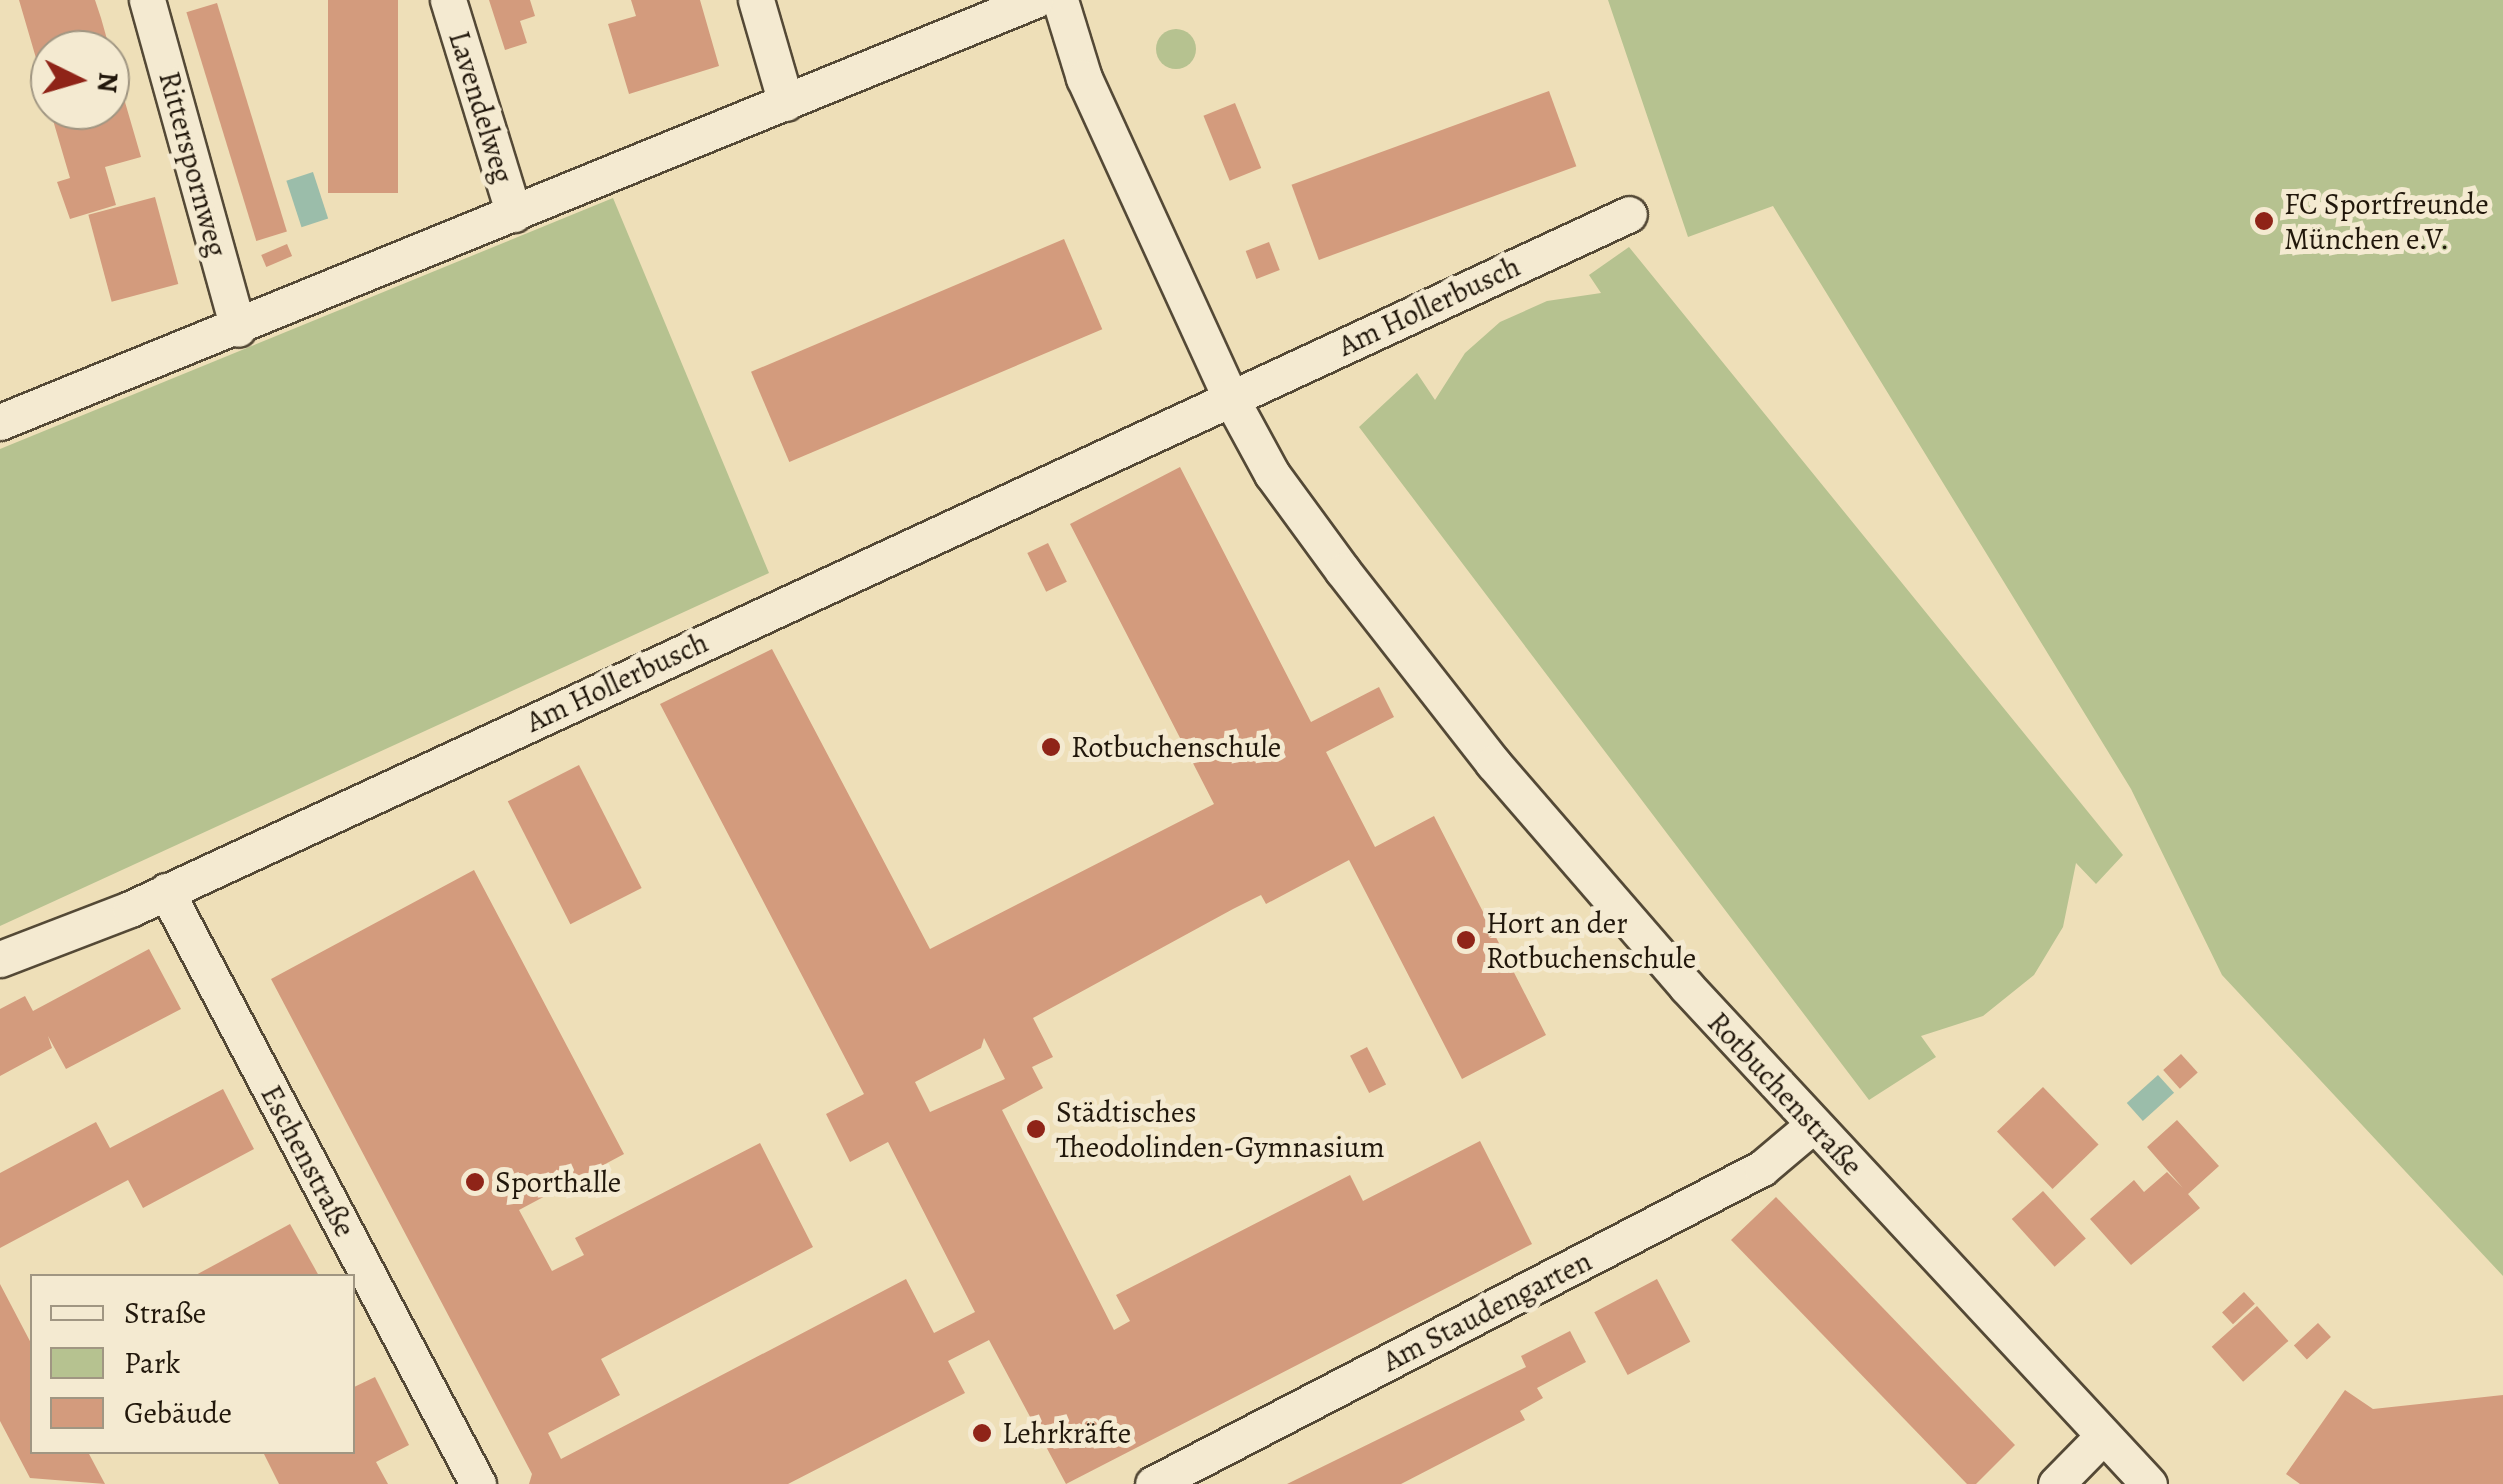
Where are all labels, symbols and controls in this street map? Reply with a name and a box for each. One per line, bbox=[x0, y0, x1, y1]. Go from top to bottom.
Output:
street label: Lavendelweg bbox=[441, 27, 521, 187]
north arrow bbox=[30, 30, 130, 130]
street label: Ritterspornweg bbox=[151, 67, 235, 261]
text: N bbox=[88, 71, 128, 94]
place label: FC Sportfreunde München e.V. bbox=[2284, 186, 2489, 256]
marker: FC Sportfreunde München e.V. bbox=[2253, 210, 2275, 232]
street label: Am Hollerbusch bbox=[1332, 248, 1526, 364]
street label: Am Hollerbusch bbox=[520, 624, 714, 740]
place label: Rotbuchenschule bbox=[1071, 729, 1281, 765]
marker: Rotbuchenschule bbox=[1040, 736, 1062, 758]
place label: Hort an der Rotbuchenschule bbox=[1486, 905, 1696, 976]
marker: Hort an der Rotbuchenschule bbox=[1455, 929, 1477, 951]
street label: Rotbuchenstraße bbox=[1700, 1005, 1870, 1183]
street label: Eschenstraße bbox=[253, 1079, 363, 1243]
place label: Städtisches Theodolinden-Gymnasium bbox=[1056, 1094, 1385, 1164]
marker: Städtisches Theodolinden-Gymnasium bbox=[1025, 1118, 1047, 1140]
place label: Sporthalle bbox=[495, 1164, 621, 1200]
marker: Sporthalle bbox=[464, 1171, 486, 1193]
street label: Am Staudengarten bbox=[1376, 1243, 1598, 1379]
legend bbox=[30, 1274, 355, 1454]
text: Straße bbox=[124, 1293, 206, 1333]
text: Park bbox=[124, 1343, 180, 1383]
text: Gebäude bbox=[124, 1393, 232, 1433]
place label: Lehrkräfte bbox=[1002, 1415, 1131, 1451]
marker: Lehrkräfte bbox=[971, 1422, 993, 1444]

